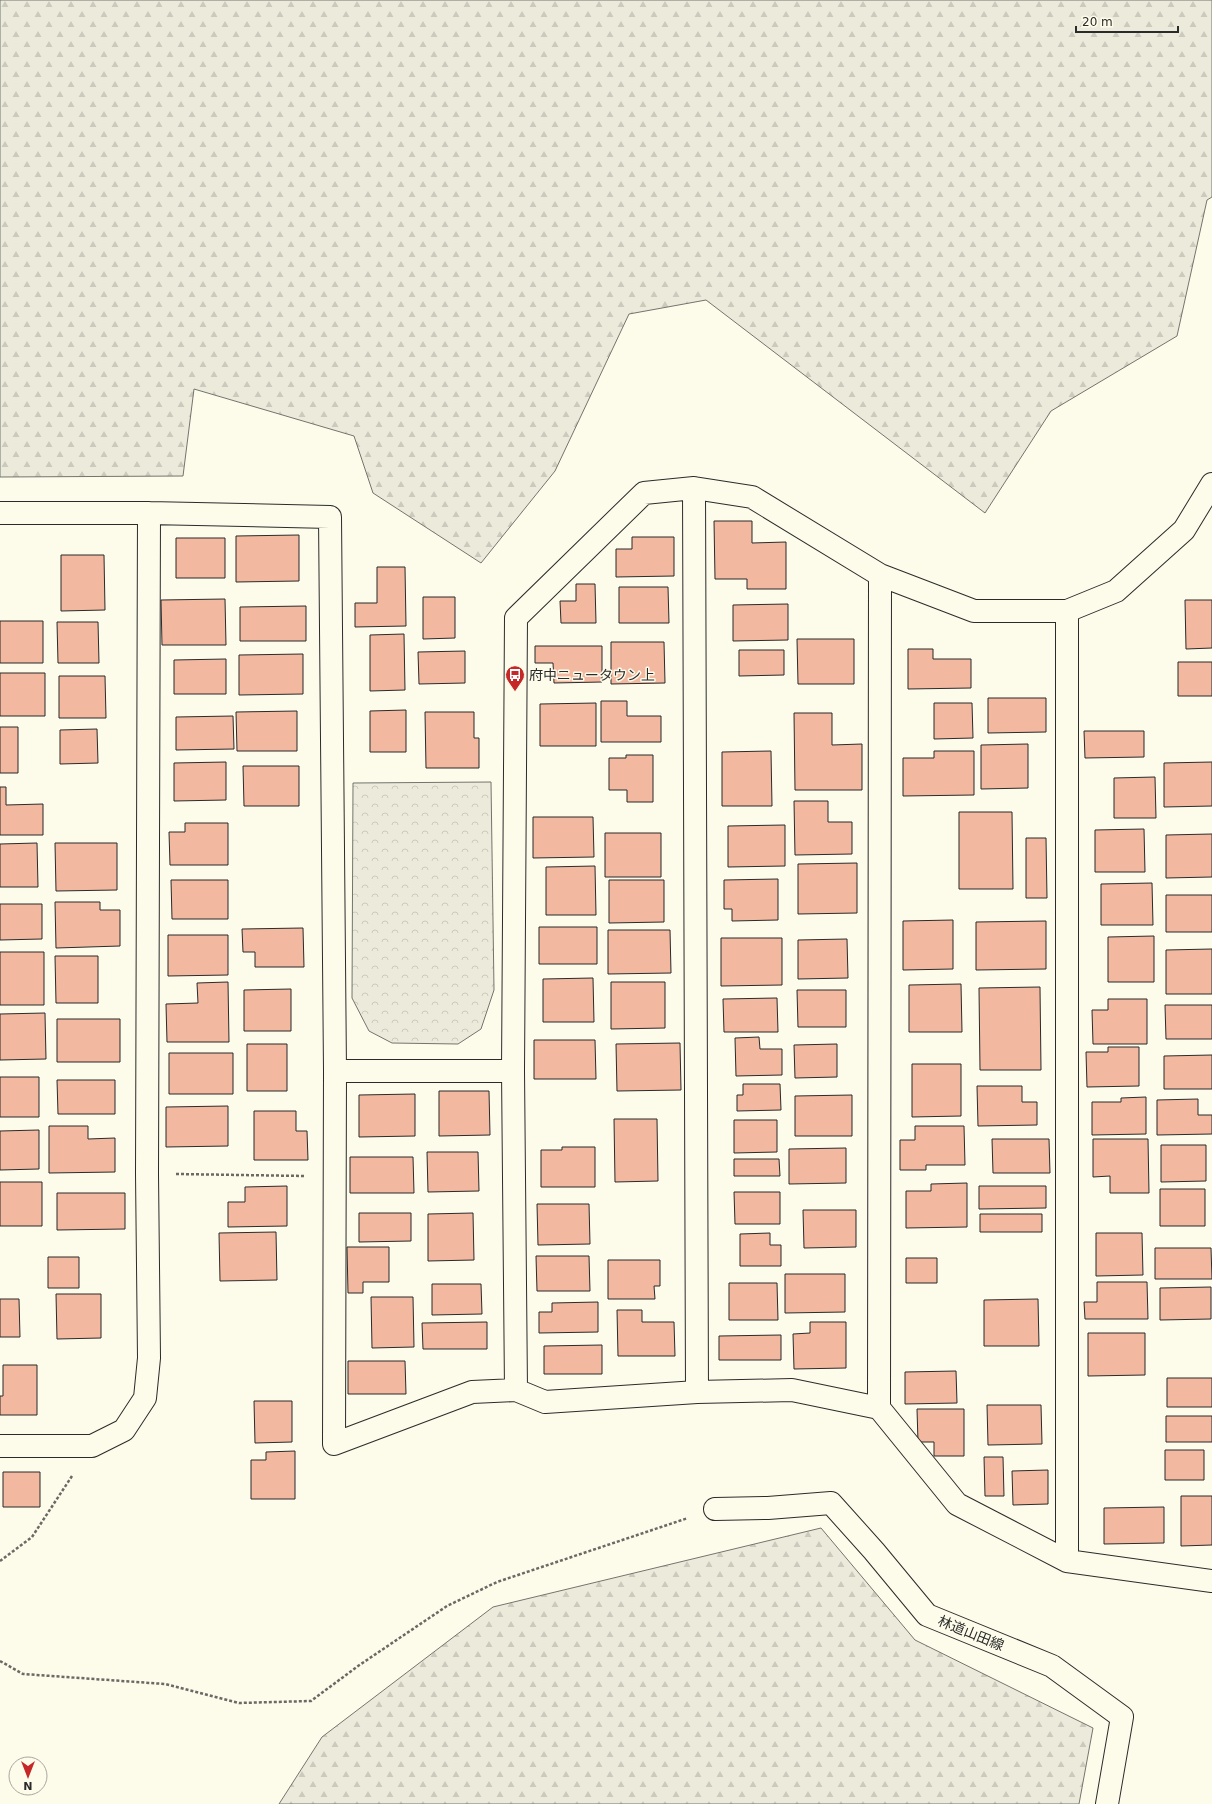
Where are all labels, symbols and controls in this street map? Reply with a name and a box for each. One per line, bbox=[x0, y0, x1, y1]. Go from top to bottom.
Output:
scale bar bbox=[1076, 8, 1178, 34]
text: 20 m bbox=[1082, 15, 1113, 29]
bus stop icon: 府中ニュータウン上 bbox=[504, 664, 526, 692]
place label: 府中ニュータウン上 bbox=[529, 667, 655, 683]
street label: 林道山田線 bbox=[936, 1612, 1006, 1654]
north arrow bbox=[8, 1756, 48, 1796]
text: N bbox=[23, 1779, 33, 1792]

